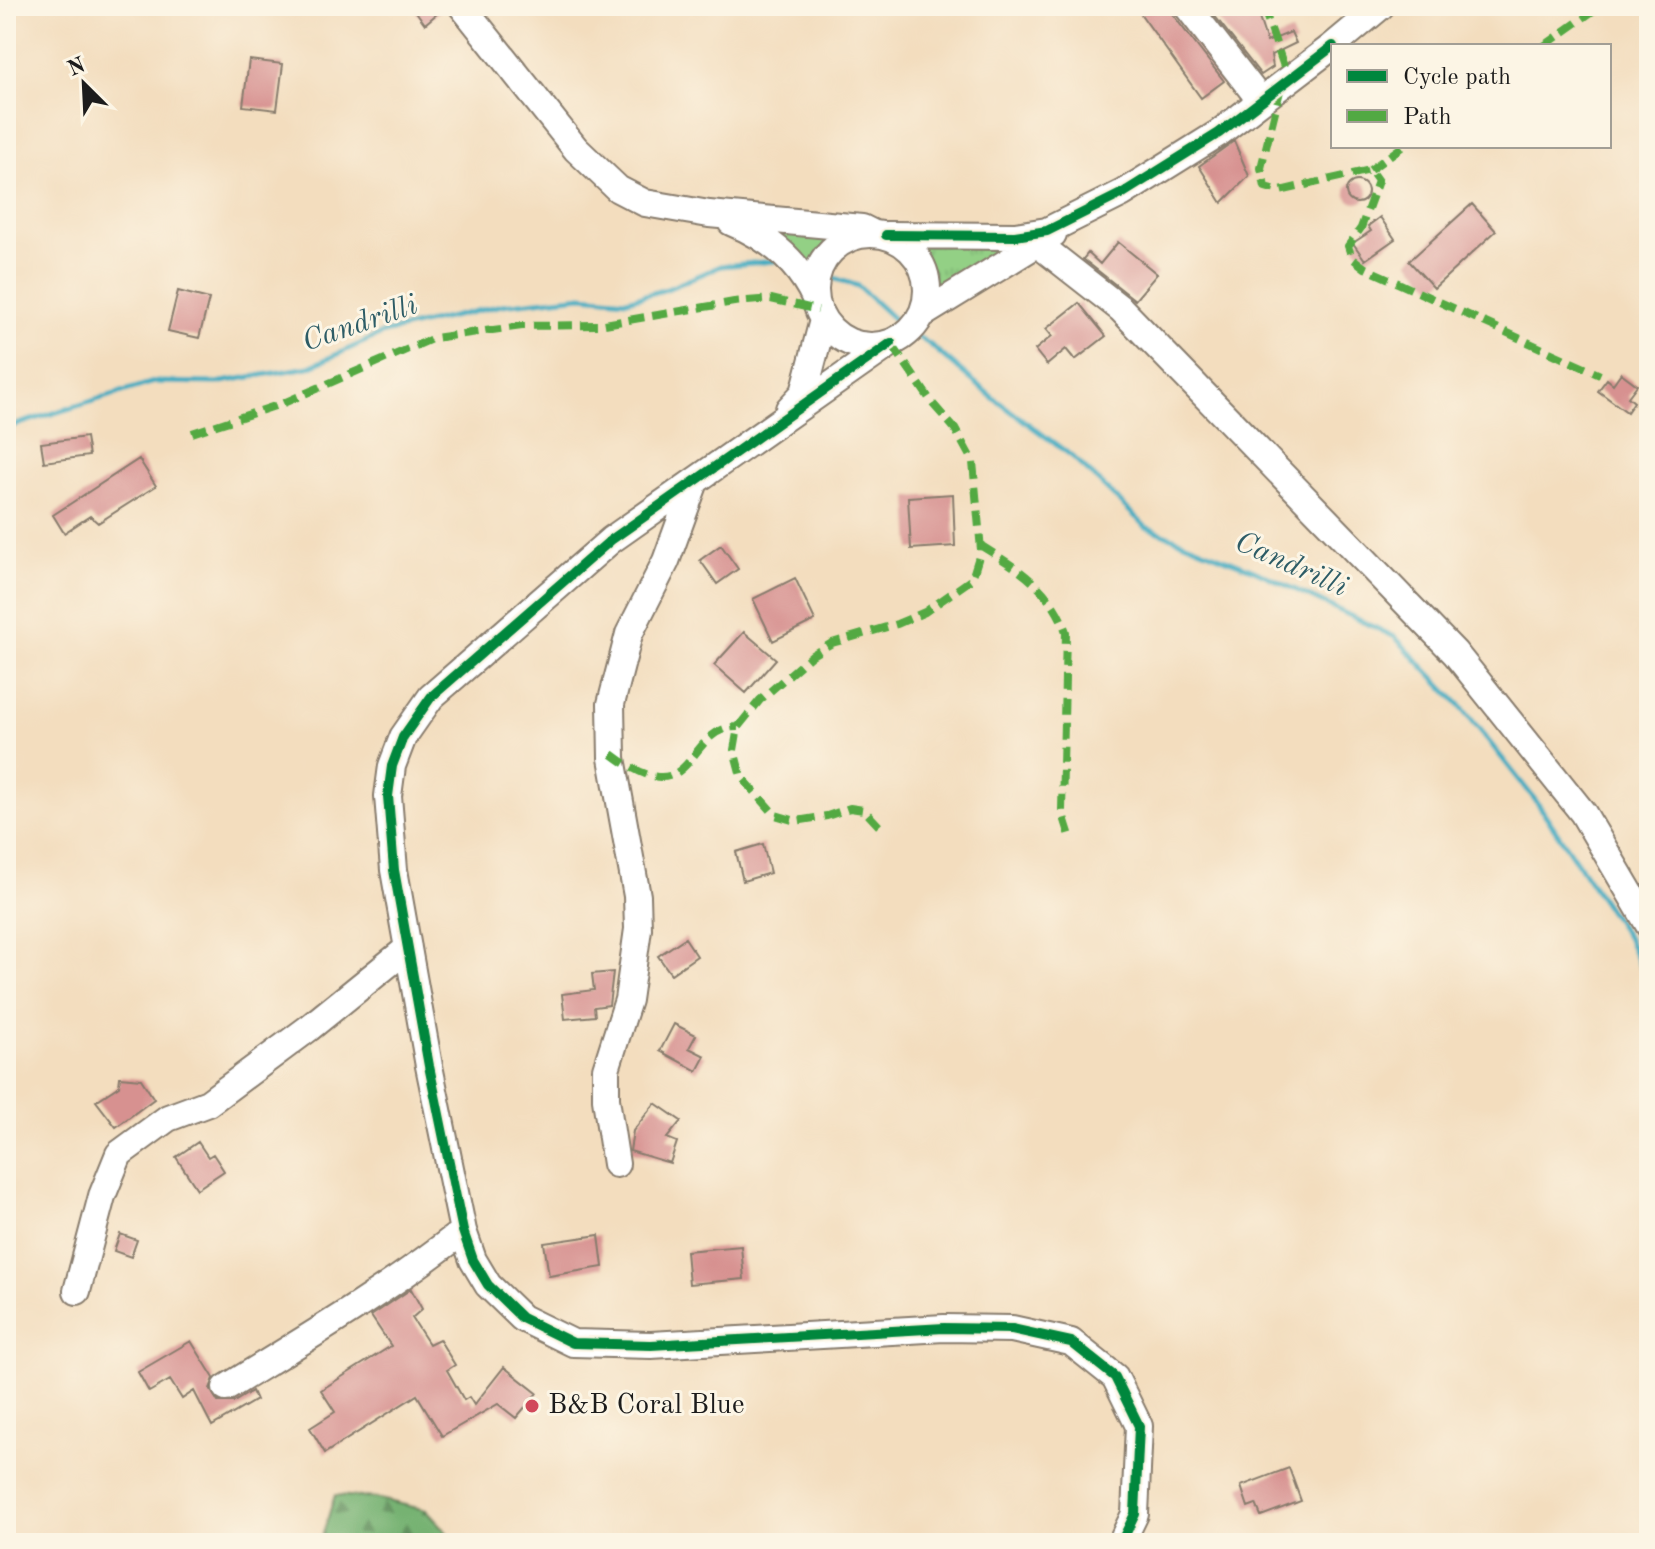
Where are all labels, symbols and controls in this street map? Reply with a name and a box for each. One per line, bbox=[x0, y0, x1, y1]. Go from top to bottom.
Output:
north arrow bbox=[44, 44, 124, 124]
legend bbox=[1331, 44, 1611, 148]
text: N bbox=[65, 54, 89, 81]
text: Cycle path bbox=[1403, 66, 1511, 90]
text: Path bbox=[1403, 106, 1452, 130]
water label: Candrilli bbox=[299, 290, 421, 358]
water label: Candrilli bbox=[1230, 527, 1352, 603]
place label: B&B Coral Blue bbox=[548, 1392, 745, 1420]
marker: B&B Coral Blue bbox=[523, 1397, 541, 1415]

